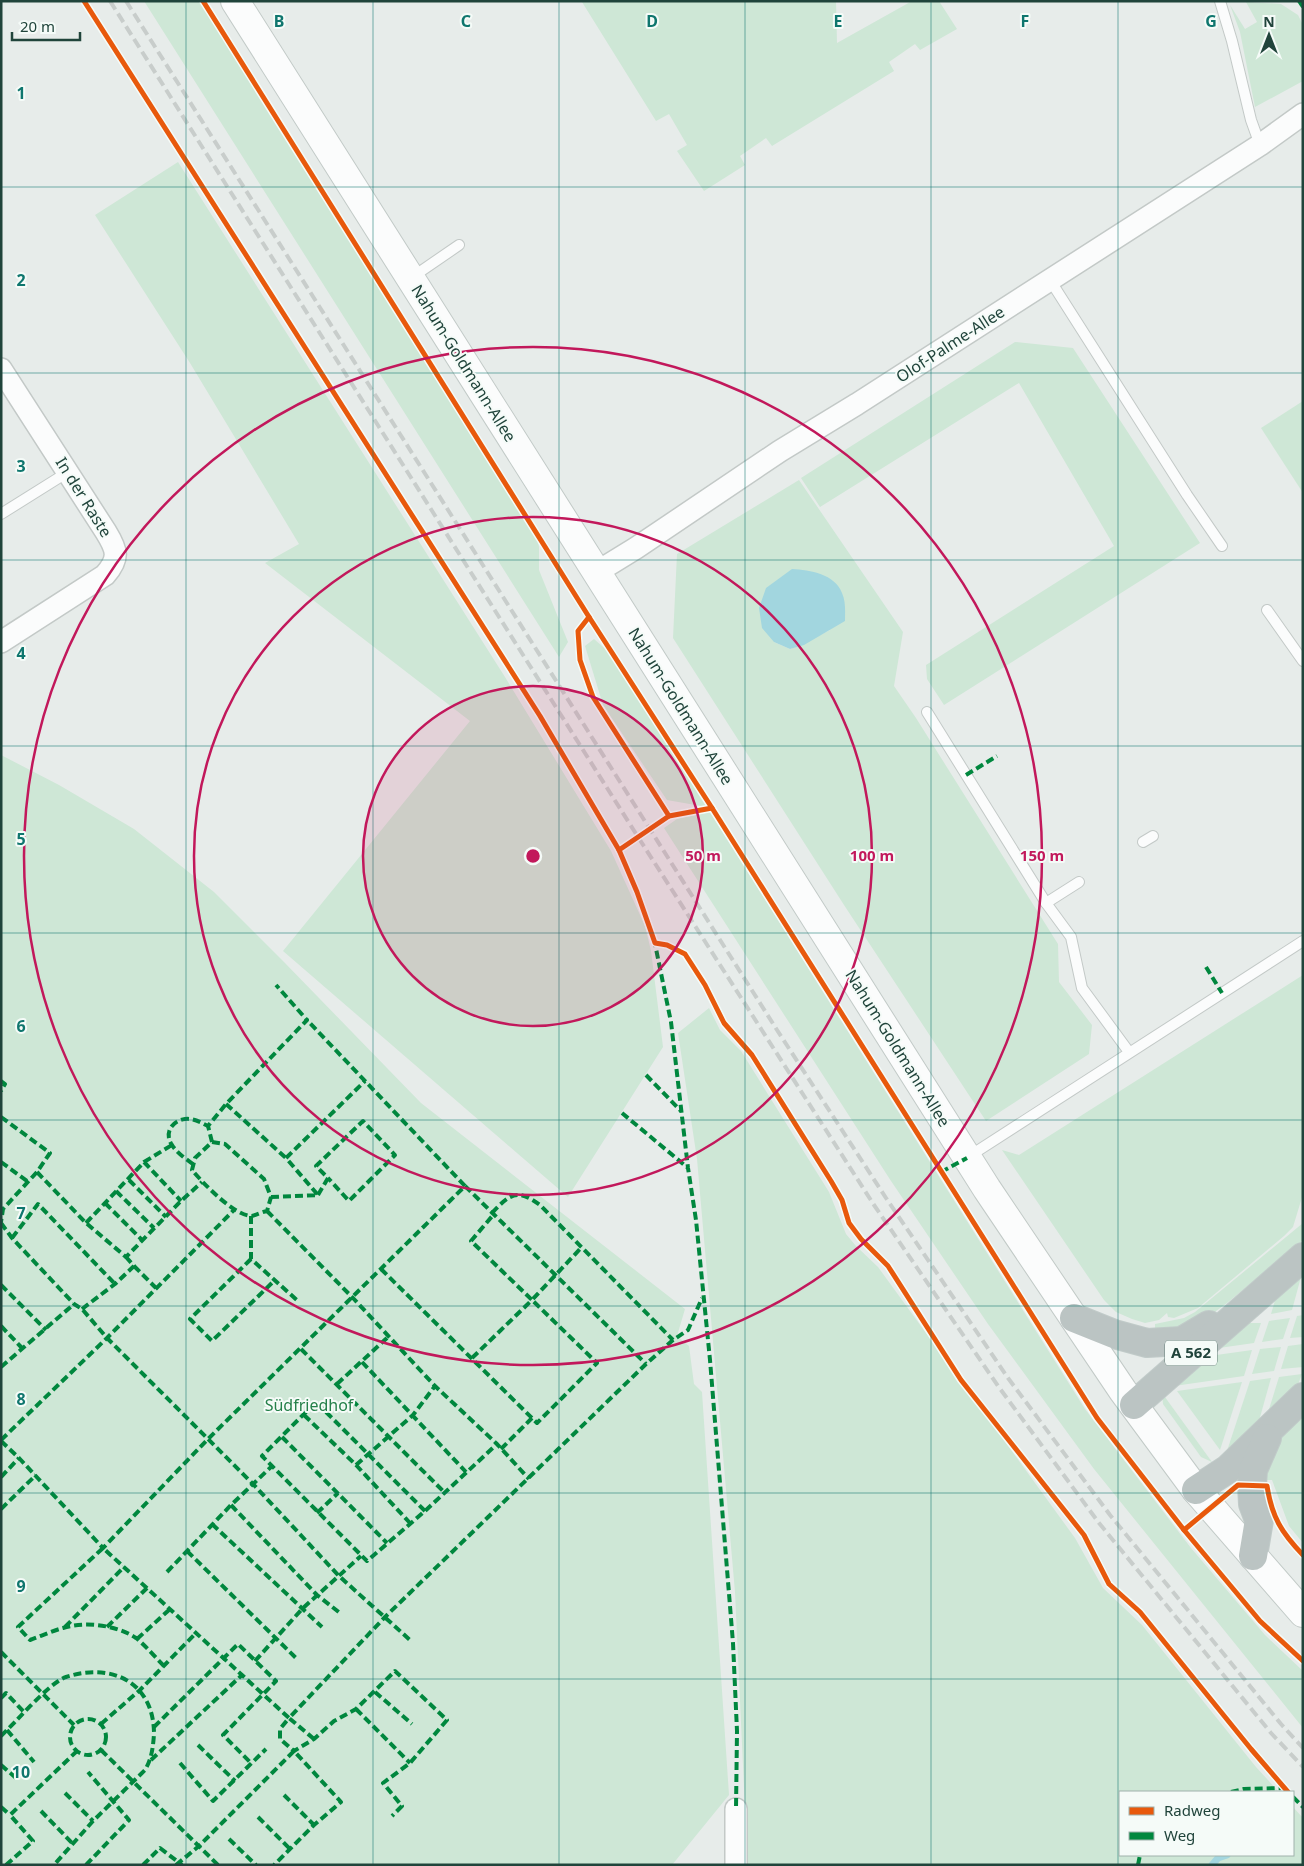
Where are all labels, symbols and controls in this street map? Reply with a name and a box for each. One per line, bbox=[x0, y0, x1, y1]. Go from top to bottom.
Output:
scale bar bbox=[12, 10, 80, 42]
text: B bbox=[274, 10, 284, 32]
text: C bbox=[461, 10, 471, 32]
text: D bbox=[646, 10, 658, 32]
text: E bbox=[834, 10, 843, 32]
text: F bbox=[1021, 10, 1029, 32]
text: G bbox=[1205, 10, 1217, 32]
north arrow bbox=[1244, 10, 1294, 60]
text: N bbox=[1263, 12, 1275, 31]
text: 20 m bbox=[20, 16, 55, 36]
text: 1 bbox=[16, 82, 26, 104]
text: 2 bbox=[16, 269, 26, 291]
street label: Nahum-Goldmann-Allee bbox=[407, 280, 521, 446]
street label: Olof-Palme-Allee bbox=[891, 301, 1009, 387]
street label: In der Raste bbox=[51, 453, 117, 541]
text: 3 bbox=[16, 455, 26, 477]
street label: Nahum-Goldmann-Allee bbox=[624, 623, 738, 789]
text: 4 bbox=[16, 642, 26, 664]
text: 5 bbox=[16, 828, 26, 850]
text: 50 m bbox=[685, 845, 721, 865]
text: 100 m bbox=[850, 845, 894, 865]
text: 150 m bbox=[1020, 845, 1064, 865]
centre of rings bbox=[524, 847, 542, 865]
street label: Nahum-Goldmann-Allee bbox=[841, 965, 955, 1131]
text: 6 bbox=[16, 1015, 26, 1037]
text: 7 bbox=[16, 1202, 26, 1224]
road number: A 562 bbox=[1165, 1340, 1217, 1366]
text: 8 bbox=[16, 1388, 26, 1410]
park label: Südfriedhof bbox=[265, 1394, 355, 1416]
text: 9 bbox=[16, 1575, 26, 1597]
text: 10 bbox=[12, 1761, 30, 1783]
legend bbox=[1119, 1791, 1294, 1856]
text: Radweg bbox=[1164, 1800, 1220, 1820]
text: Weg bbox=[1164, 1825, 1195, 1845]

